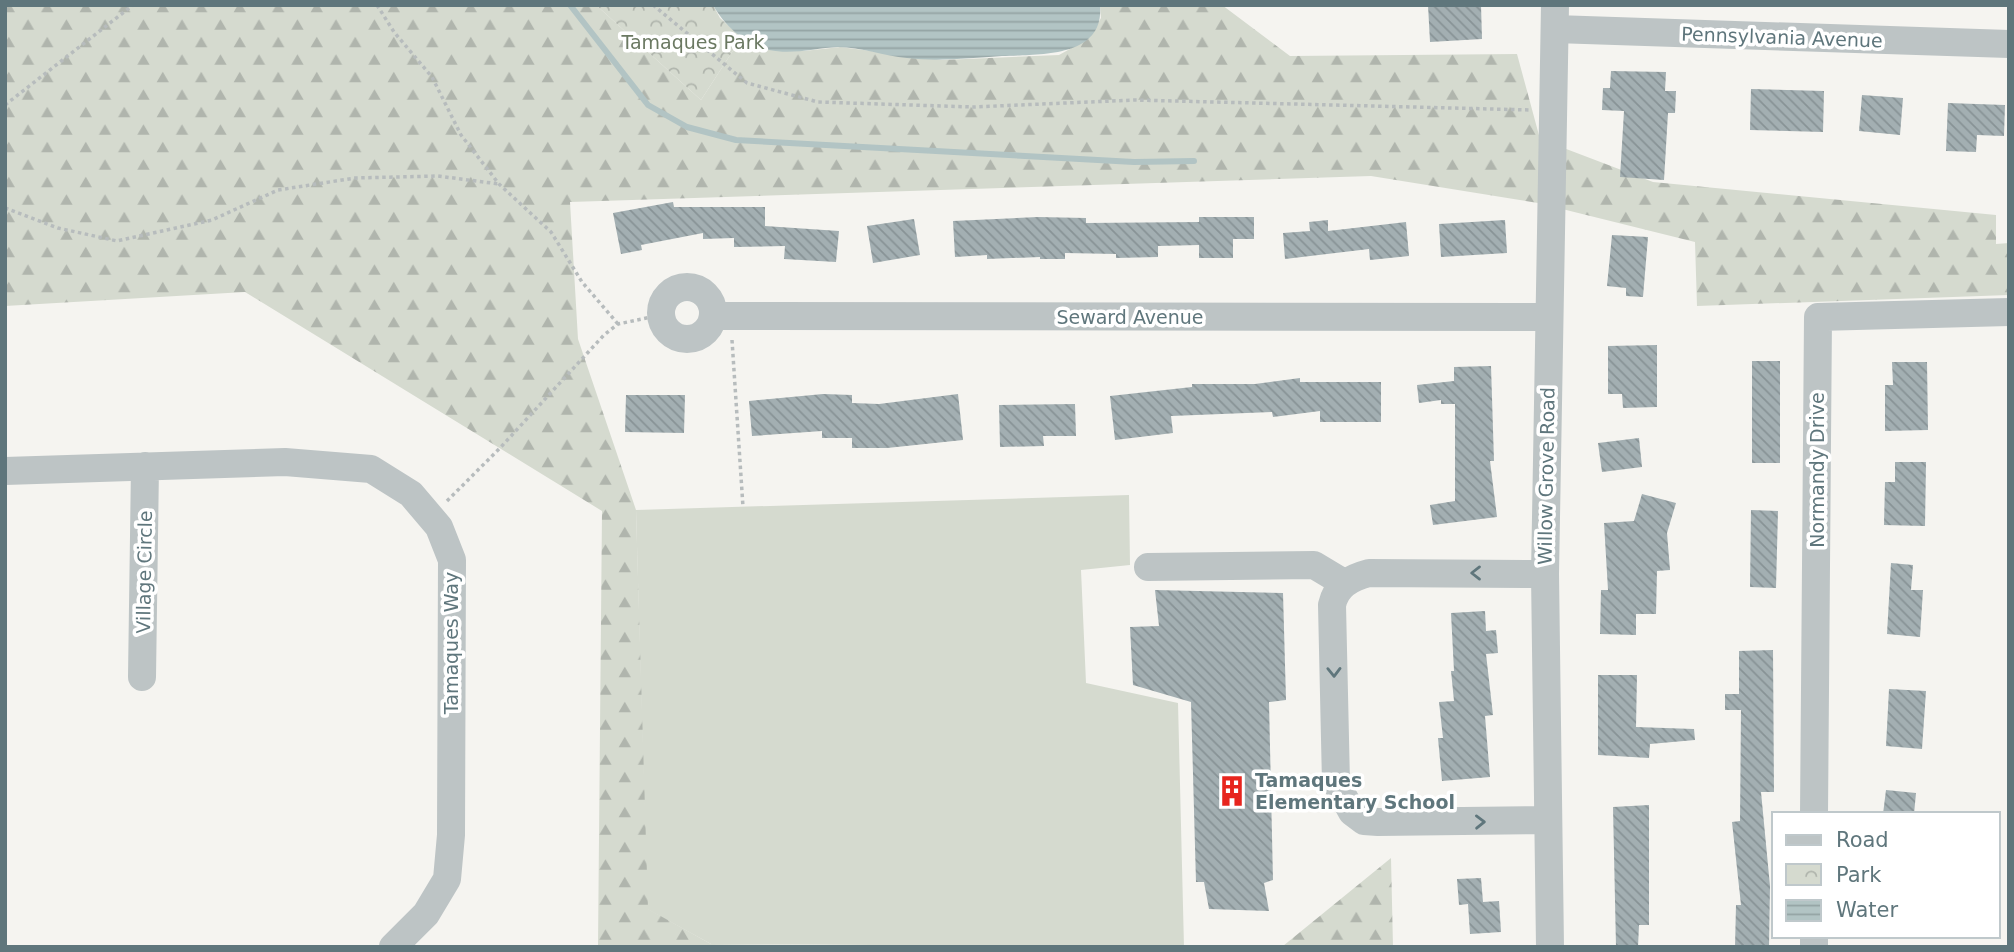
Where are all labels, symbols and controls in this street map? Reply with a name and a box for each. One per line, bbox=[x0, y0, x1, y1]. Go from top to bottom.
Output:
street label: Pennsylvania Avenue bbox=[1681, 22, 1883, 52]
park label: Tamaques Park bbox=[620, 31, 765, 53]
street label: Seward Avenue bbox=[1056, 306, 1204, 328]
street label: Willow Grove Road bbox=[1533, 387, 1559, 565]
street label: Normandy Drive bbox=[1806, 392, 1828, 548]
street label: Village Circle bbox=[132, 510, 156, 634]
one-way arrow bbox=[1471, 565, 1481, 581]
street label: Tamaques Way bbox=[440, 572, 462, 715]
one-way arrow bbox=[1326, 668, 1342, 678]
place label: Tamaques Elementary School bbox=[1255, 769, 1455, 813]
building icon: Tamaques Elementary School bbox=[1215, 774, 1249, 808]
legend bbox=[1772, 812, 2000, 938]
one-way arrow bbox=[1474, 814, 1485, 829]
text: Road bbox=[1836, 828, 1889, 852]
text: Park bbox=[1836, 863, 1882, 887]
text: Water bbox=[1836, 898, 1898, 922]

